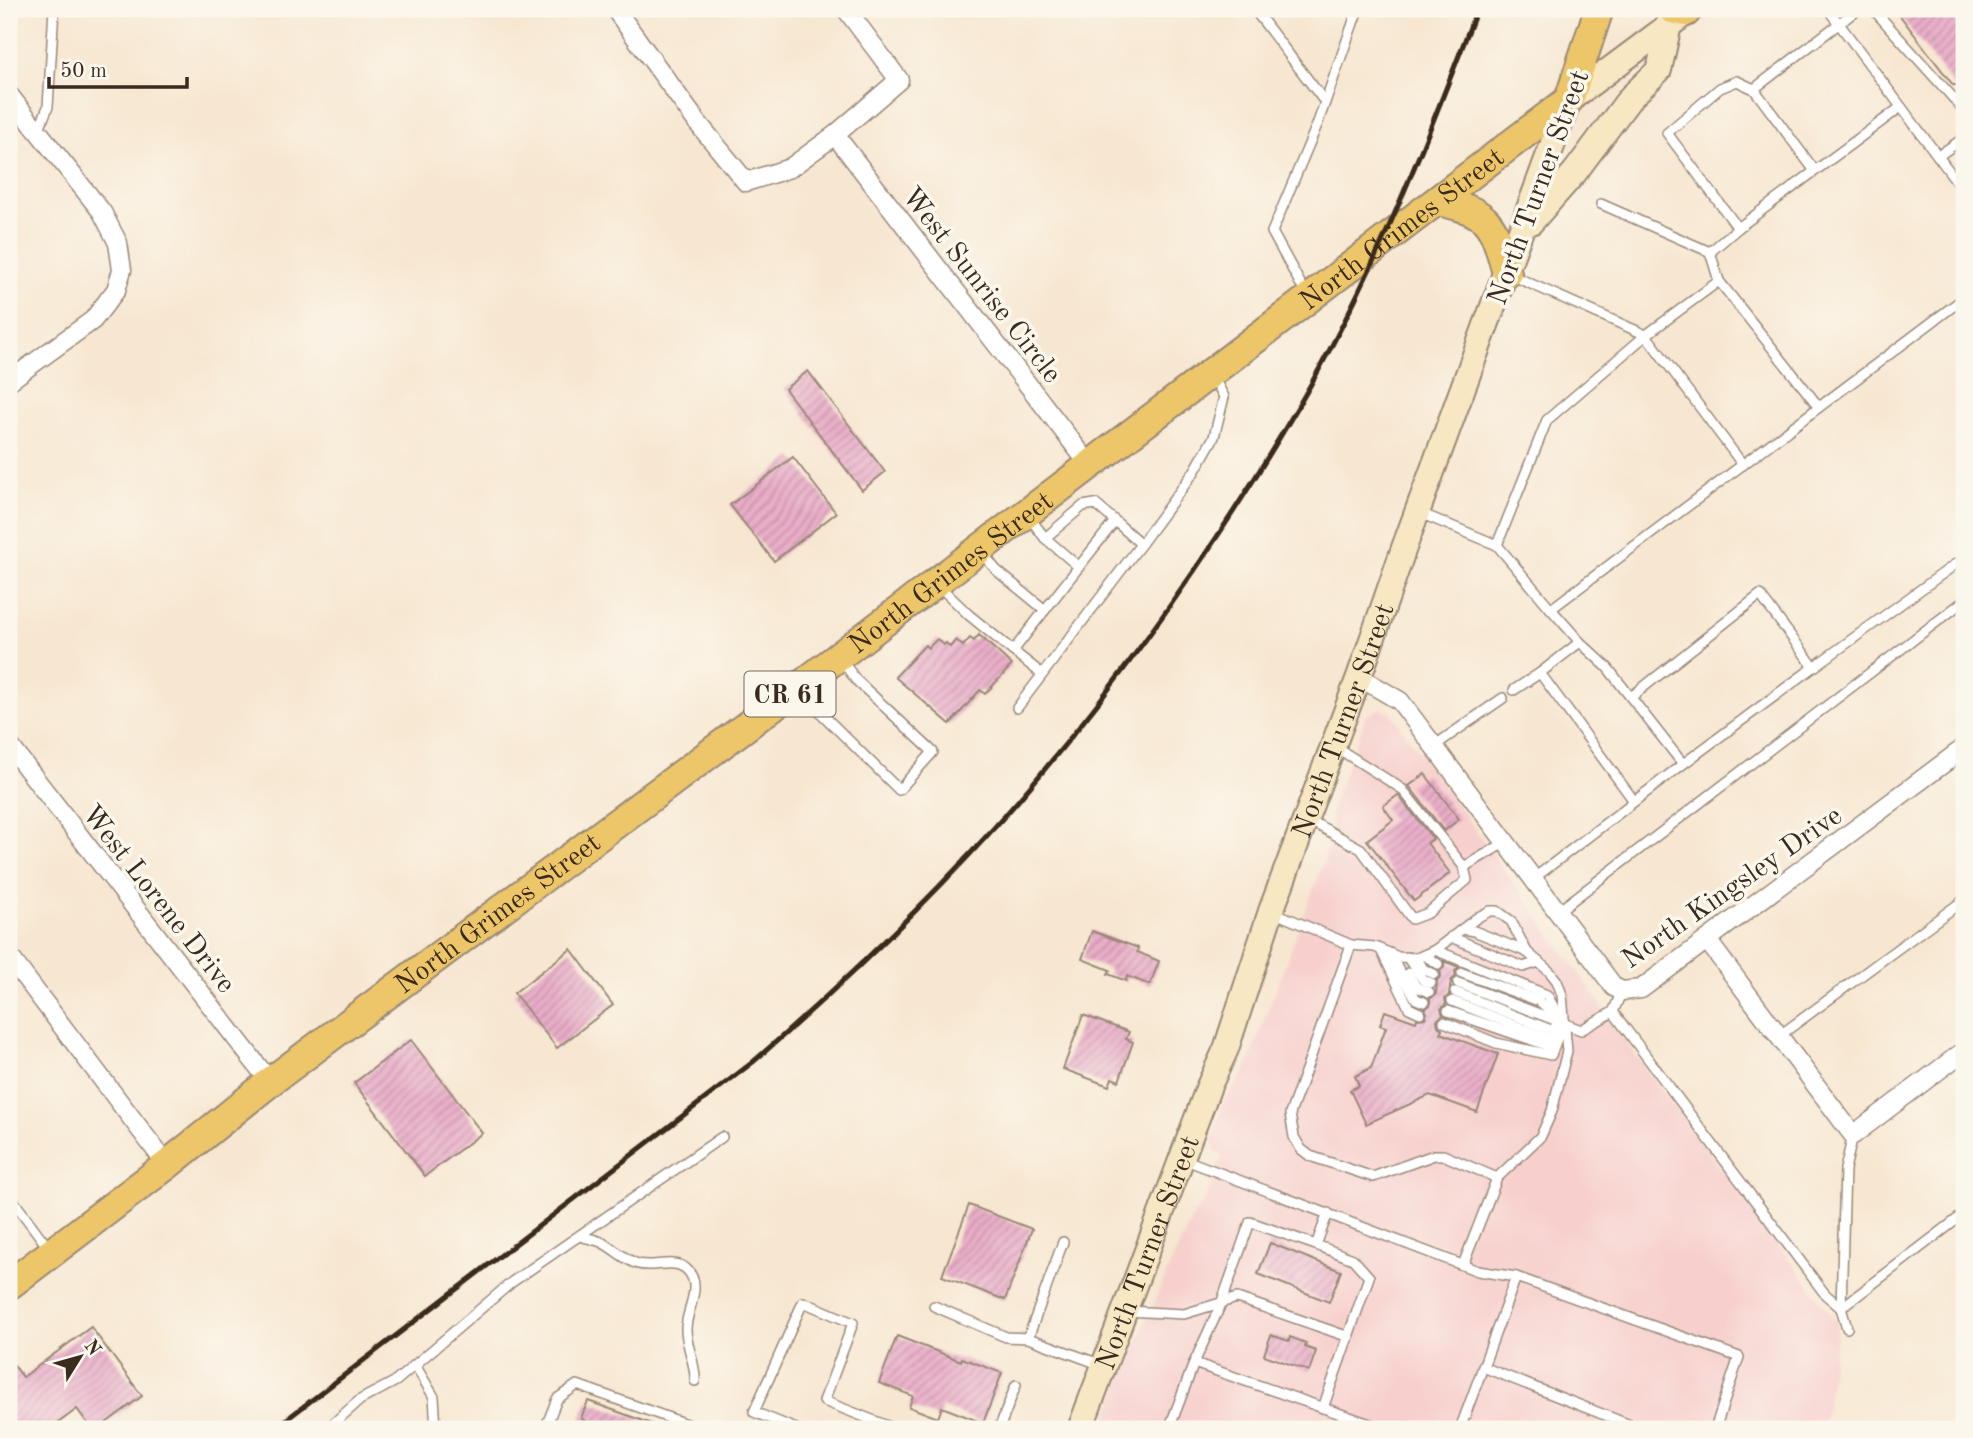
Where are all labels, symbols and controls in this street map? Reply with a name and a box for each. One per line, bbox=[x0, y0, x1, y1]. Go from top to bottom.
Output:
scale bar bbox=[49, 46, 187, 90]
text: 50 m bbox=[60, 61, 107, 82]
street label: North Turner Street bbox=[1484, 67, 1595, 309]
street label: North Grimes Street bbox=[1296, 144, 1510, 317]
street label: West Sunrise Circle bbox=[896, 183, 1065, 389]
street label: North Grimes Street bbox=[845, 488, 1059, 660]
street label: North Turner Street bbox=[1289, 600, 1401, 842]
road number: CR 61 bbox=[744, 672, 836, 716]
street label: West Lorene Drive bbox=[76, 801, 239, 999]
street label: North Kingsley Drive bbox=[1618, 802, 1848, 975]
street label: North Grimes Street bbox=[391, 829, 607, 1000]
street label: North Turner Street bbox=[1093, 1132, 1206, 1374]
north arrow bbox=[46, 1322, 116, 1392]
text: N bbox=[80, 1337, 104, 1360]

